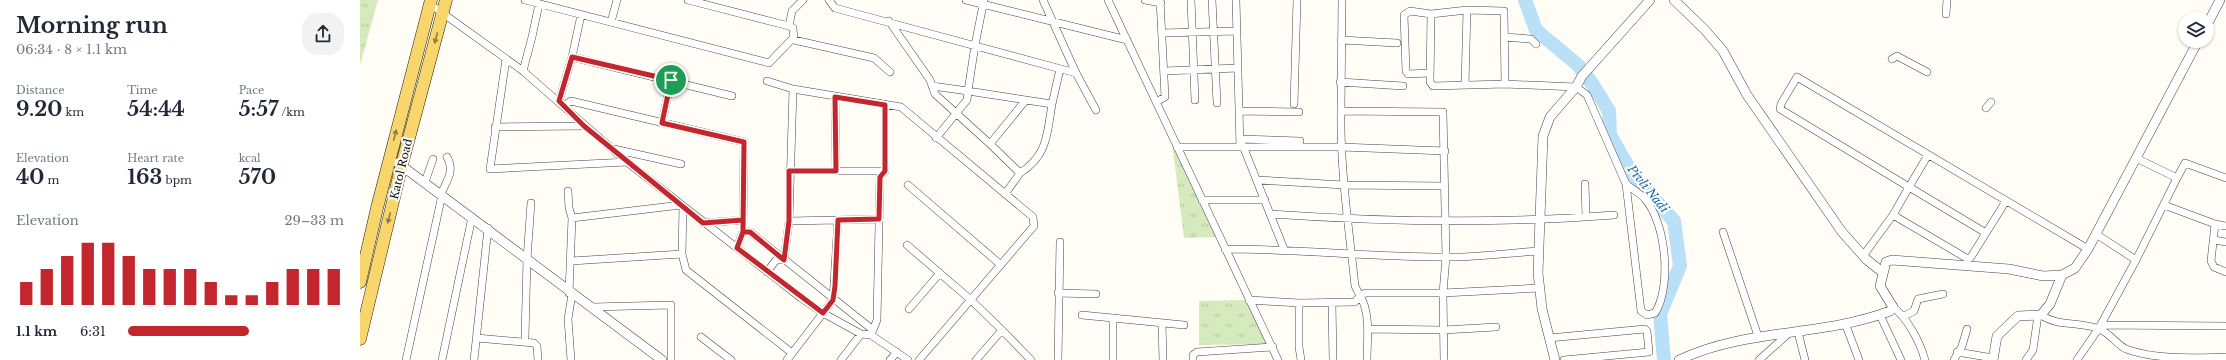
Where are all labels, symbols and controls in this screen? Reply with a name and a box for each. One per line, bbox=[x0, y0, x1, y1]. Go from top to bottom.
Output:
text: Morning run bbox=[16, 12, 168, 39]
map controls bbox=[2178, 12, 2214, 48]
button: layers bbox=[2178, 12, 2214, 48]
button: share bbox=[302, 13, 344, 55]
one-way arrow bbox=[432, 31, 438, 44]
text: 06:34 · 8 × 1.1 km bbox=[16, 41, 127, 58]
pin bbox=[654, 63, 688, 97]
icon: arrive bbox=[660, 69, 682, 91]
text: Distance bbox=[16, 83, 65, 97]
text: Time bbox=[127, 83, 158, 97]
text: Pace bbox=[239, 83, 264, 97]
text: 9.20 bbox=[16, 97, 62, 121]
text: 54:44 bbox=[127, 97, 185, 121]
text: 5:57 bbox=[239, 97, 278, 121]
text: km bbox=[62, 105, 84, 119]
text: /km bbox=[278, 105, 305, 119]
one-way arrow bbox=[393, 129, 399, 141]
street label: Katol Road bbox=[387, 137, 415, 201]
text: Elevation bbox=[16, 151, 69, 165]
text: Heart rate bbox=[127, 151, 184, 165]
text: kcal bbox=[239, 151, 261, 165]
water label: Pivli Nadi bbox=[1624, 161, 1673, 216]
text: 40 bbox=[16, 165, 44, 189]
text: 163 bbox=[127, 165, 162, 189]
text: 570 bbox=[239, 165, 276, 189]
text: m bbox=[44, 173, 59, 187]
text: bpm bbox=[162, 173, 192, 187]
text: Elevation bbox=[16, 212, 79, 229]
text: 29–33 m bbox=[285, 212, 344, 229]
one-way arrow bbox=[386, 212, 392, 224]
text: 1.1 km bbox=[16, 323, 57, 340]
text: 6:31 bbox=[80, 323, 106, 340]

